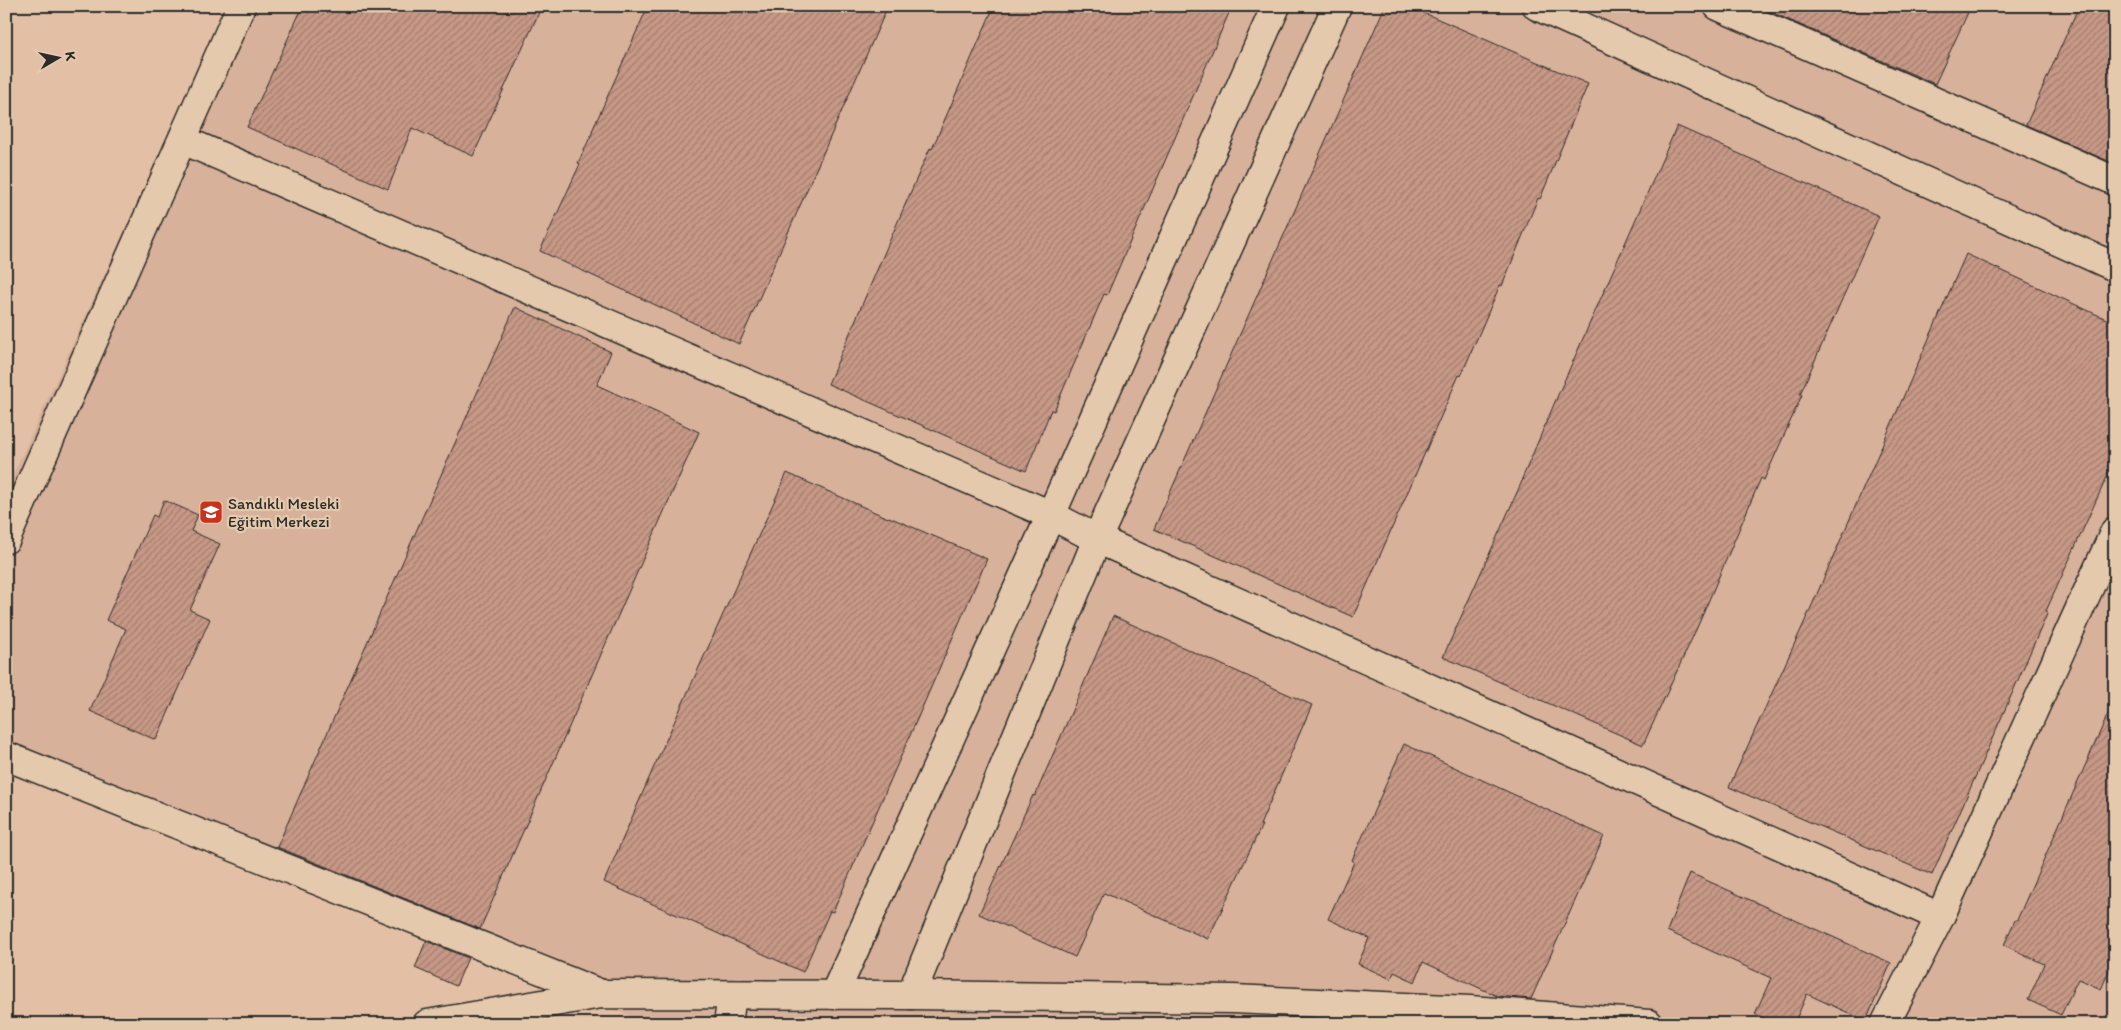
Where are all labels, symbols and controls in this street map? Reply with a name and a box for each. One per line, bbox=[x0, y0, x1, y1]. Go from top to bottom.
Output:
north arrow bbox=[32, 32, 82, 82]
text: K bbox=[61, 50, 80, 63]
place label: Sandıklı Mesleki Eğitim Merkezi bbox=[228, 494, 339, 531]
school or university icon: Sandıklı Mesleki Eğitim Merkezi bbox=[198, 499, 224, 525]

